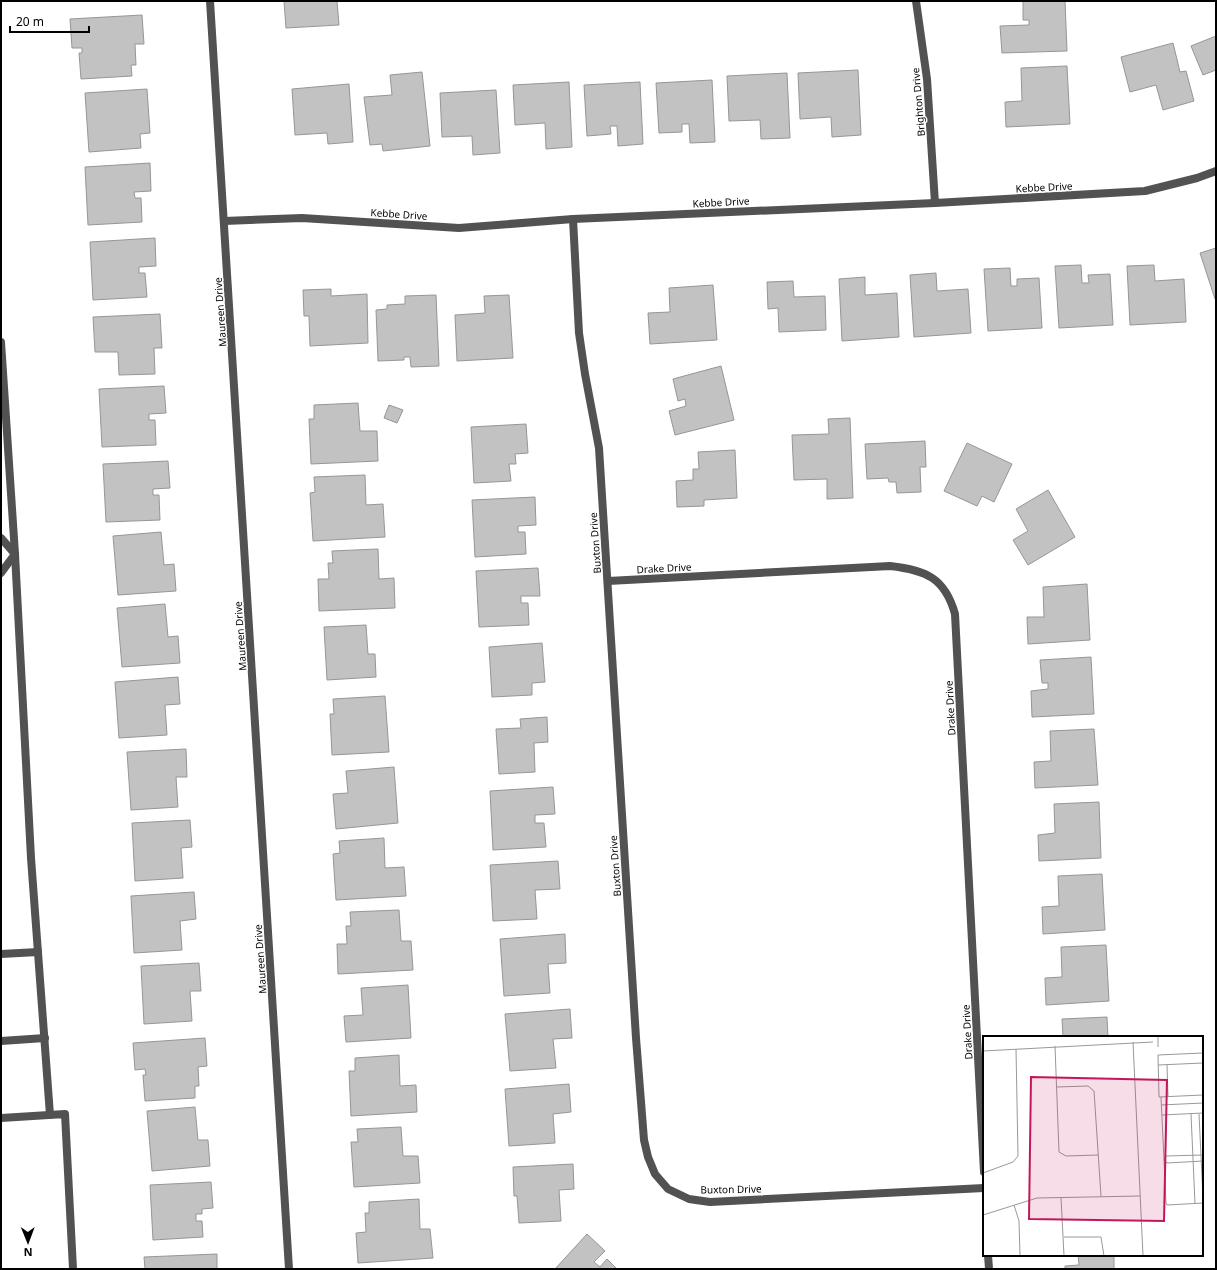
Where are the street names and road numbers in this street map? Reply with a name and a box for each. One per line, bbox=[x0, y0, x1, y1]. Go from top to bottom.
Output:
street label: Brighton Drive bbox=[908, 67, 928, 137]
street label: Kebbe Drive bbox=[1015, 178, 1073, 195]
street label: Kebbe Drive bbox=[692, 193, 750, 210]
street label: Kebbe Drive bbox=[370, 205, 428, 223]
street label: Maureen Drive bbox=[211, 276, 229, 347]
street label: Buxton Drive bbox=[586, 512, 604, 574]
street label: Drake Drive bbox=[636, 560, 692, 576]
street label: Maureen Drive bbox=[231, 600, 249, 671]
street label: Drake Drive bbox=[942, 680, 958, 736]
street label: Buxton Drive bbox=[606, 835, 624, 897]
street label: Maureen Drive bbox=[251, 923, 269, 994]
street label: Drake Drive bbox=[959, 1004, 975, 1060]
street label: Buxton Drive bbox=[700, 1181, 762, 1197]

